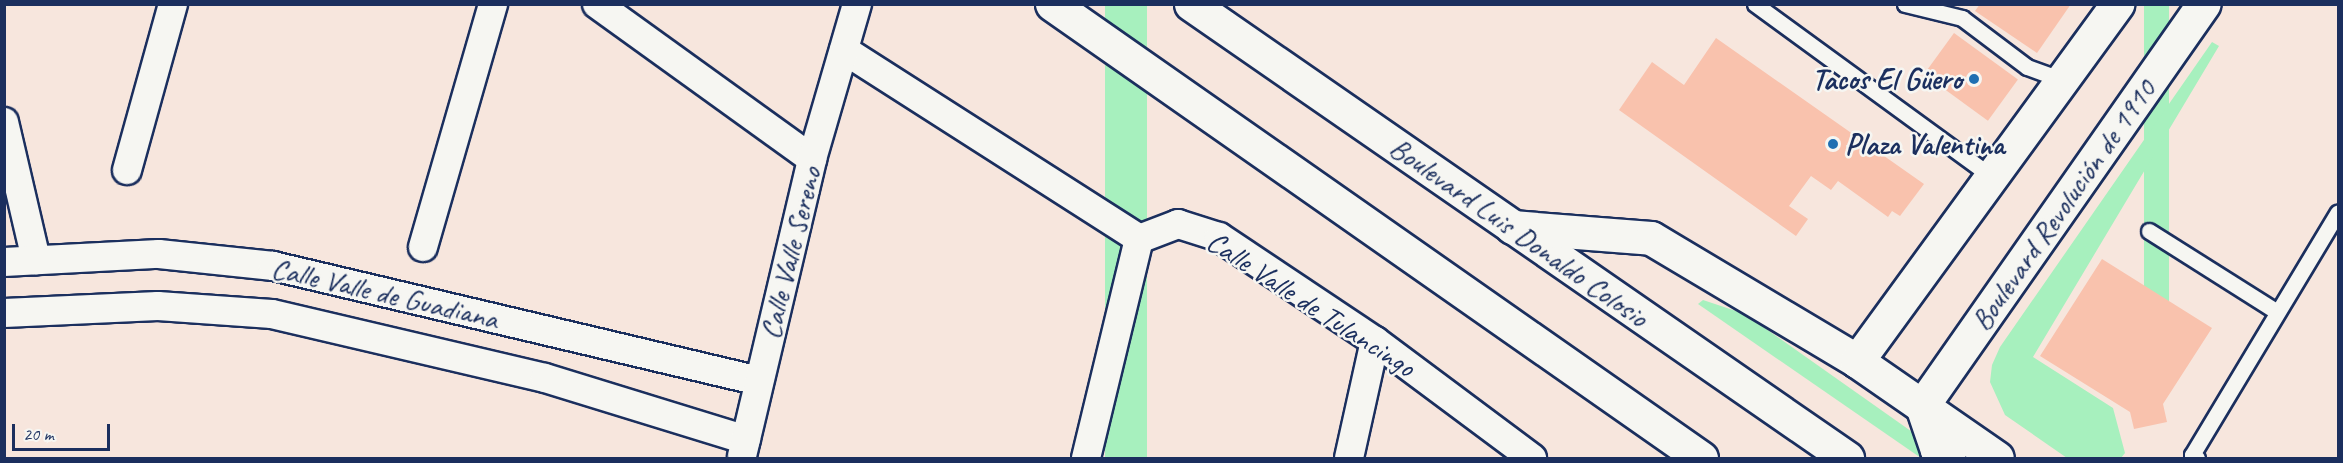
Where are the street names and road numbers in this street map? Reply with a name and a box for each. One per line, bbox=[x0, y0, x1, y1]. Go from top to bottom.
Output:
street label: Boulevard Revolución de 1910 bbox=[1963, 73, 2163, 337]
street label: Boulevard Luis Donaldo Colosio bbox=[1383, 129, 1655, 335]
street label: Calle Valle Sereno bbox=[751, 163, 829, 343]
street label: Calle Valle de Tulancingo bbox=[1200, 223, 1422, 385]
street label: Calle Valle de Guadiana bbox=[269, 250, 501, 336]

